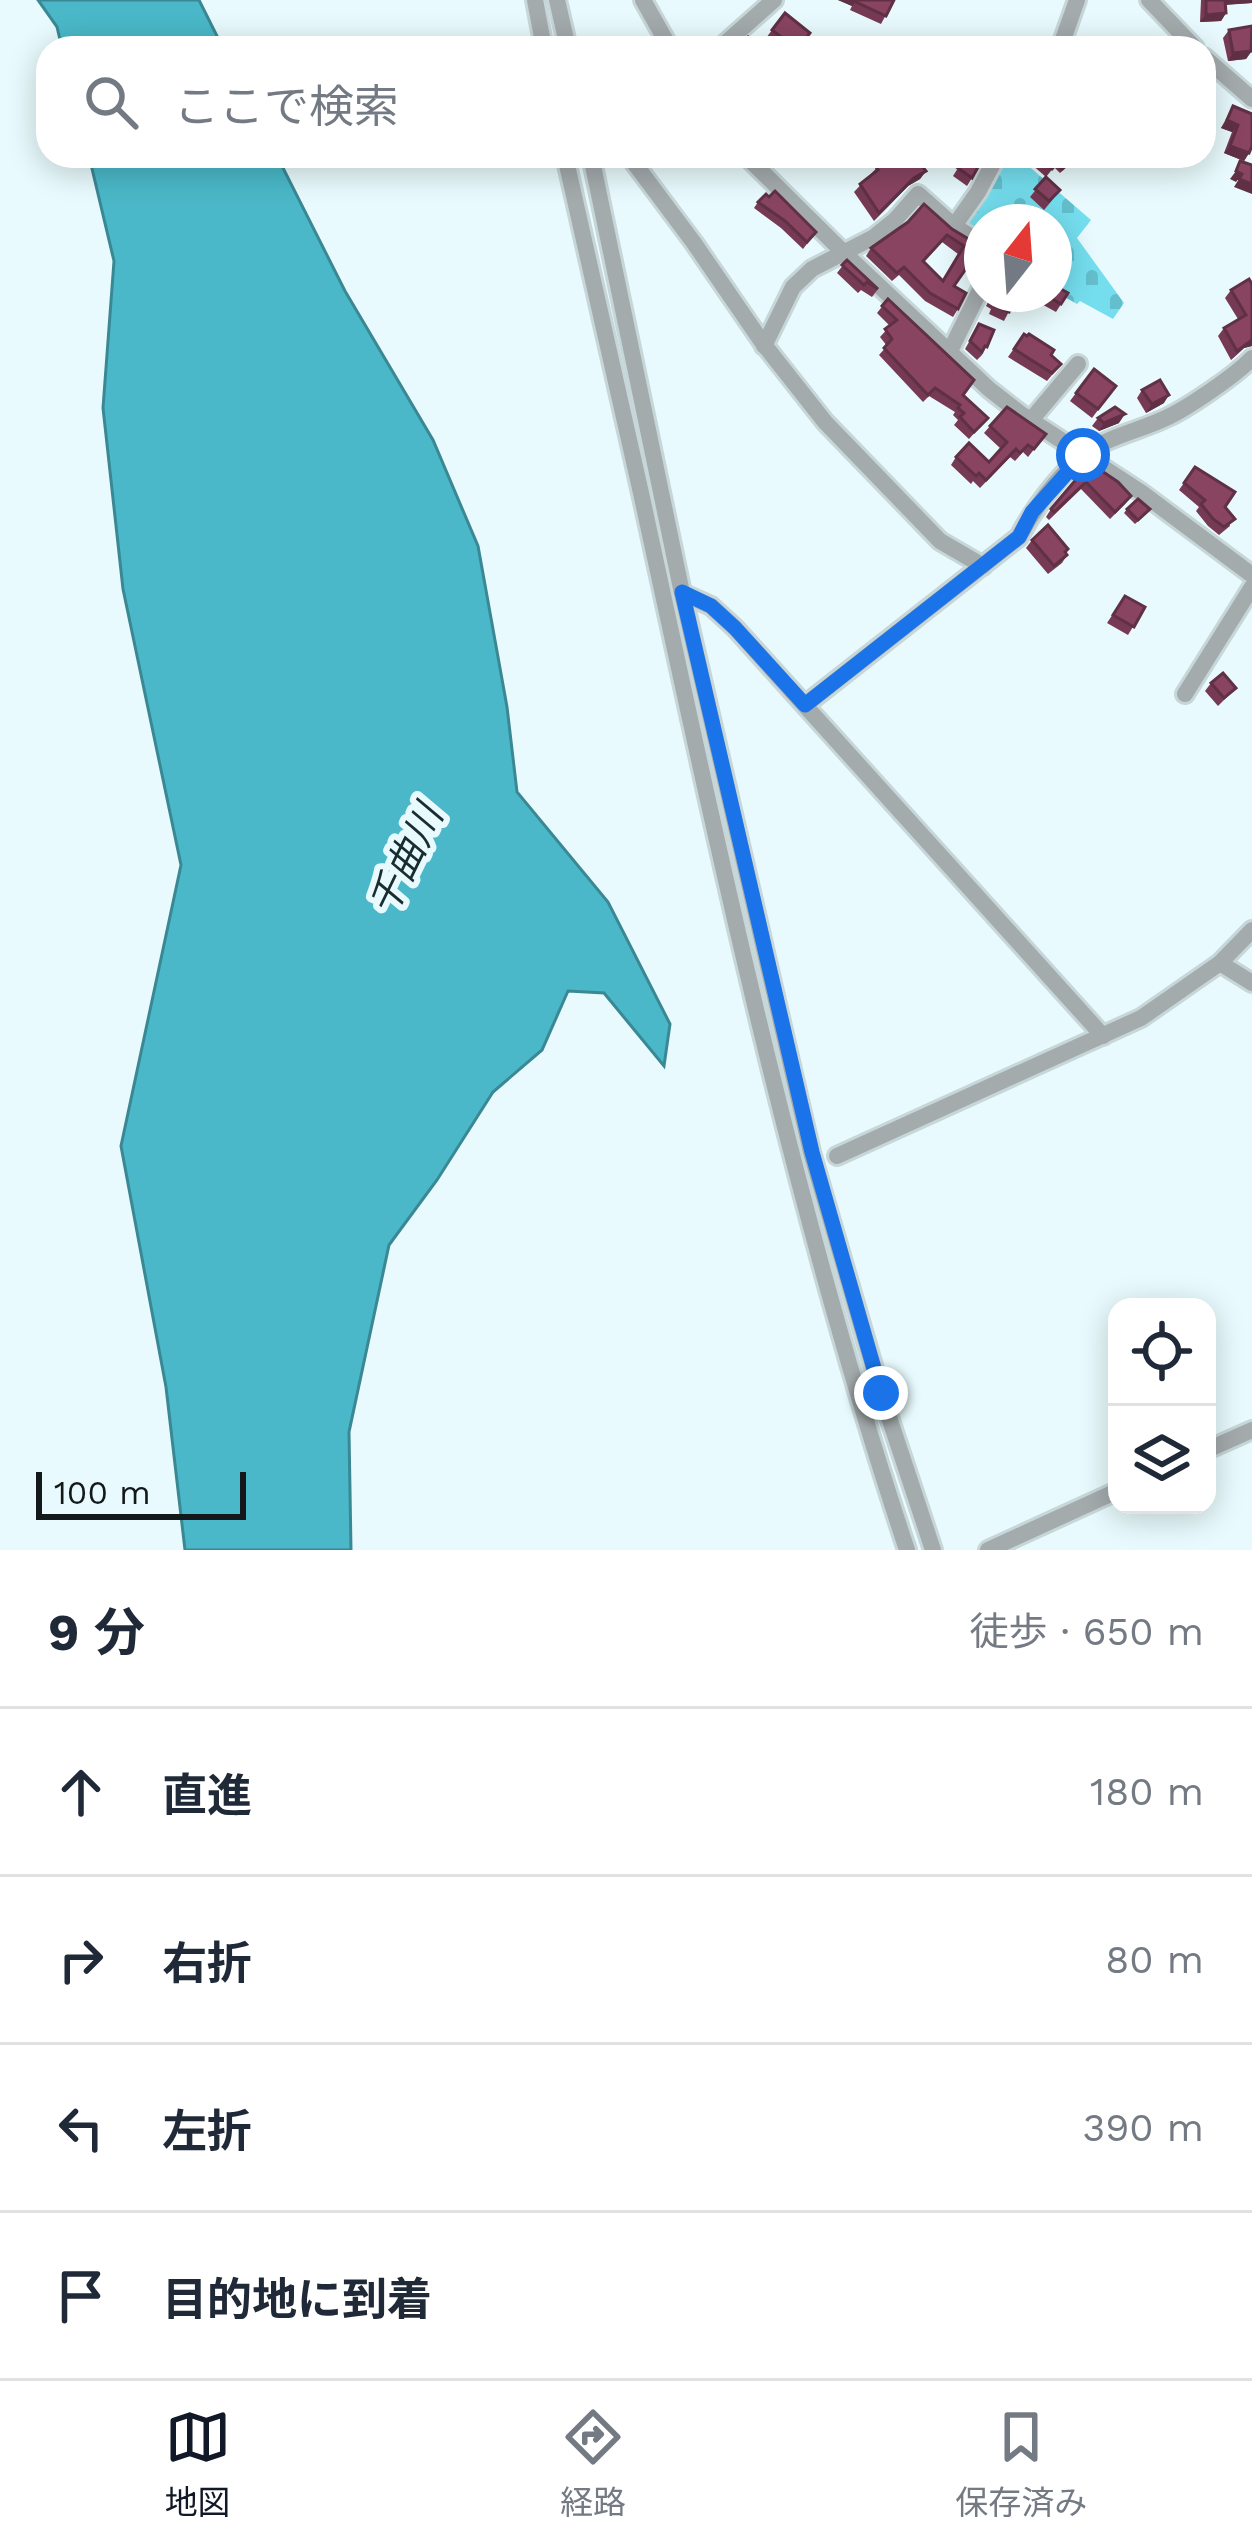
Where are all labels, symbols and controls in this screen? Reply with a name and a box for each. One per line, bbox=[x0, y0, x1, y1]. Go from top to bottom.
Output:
search box bbox=[36, 36, 1216, 168]
icon: search bbox=[78, 69, 144, 135]
text: ここで検索 bbox=[174, 80, 399, 133]
north arrow bbox=[964, 204, 1072, 312]
route start bbox=[1056, 428, 1110, 482]
water label: 千曲川 bbox=[360, 794, 453, 923]
map controls bbox=[1108, 1298, 1216, 1514]
button: locate bbox=[1108, 1298, 1216, 1406]
route end bbox=[854, 1366, 908, 1420]
button: layers bbox=[1108, 1406, 1216, 1514]
scale bar bbox=[36, 1466, 246, 1519]
text: 100 m bbox=[54, 1473, 151, 1512]
text: 9 分 bbox=[48, 1603, 145, 1662]
text: 徒歩 · 650 m bbox=[969, 1609, 1204, 1654]
icon: ahead bbox=[48, 1759, 114, 1825]
text: 直進 bbox=[162, 1769, 252, 1822]
text: 180 m bbox=[1090, 1769, 1204, 1814]
icon: right bbox=[48, 1927, 114, 1993]
text: 右折 bbox=[162, 1937, 252, 1990]
text: 80 m bbox=[1105, 1937, 1204, 1982]
icon: left bbox=[48, 2095, 114, 2161]
text: 左折 bbox=[162, 2105, 252, 2158]
text: 390 m bbox=[1082, 2105, 1204, 2150]
icon: arrive bbox=[48, 2263, 114, 2329]
text: 目的地に到着 bbox=[162, 2273, 432, 2326]
tab: 地図 bbox=[165, 2404, 231, 2524]
tab: 経路 bbox=[560, 2404, 626, 2524]
tab: 保存済み bbox=[955, 2404, 1087, 2524]

